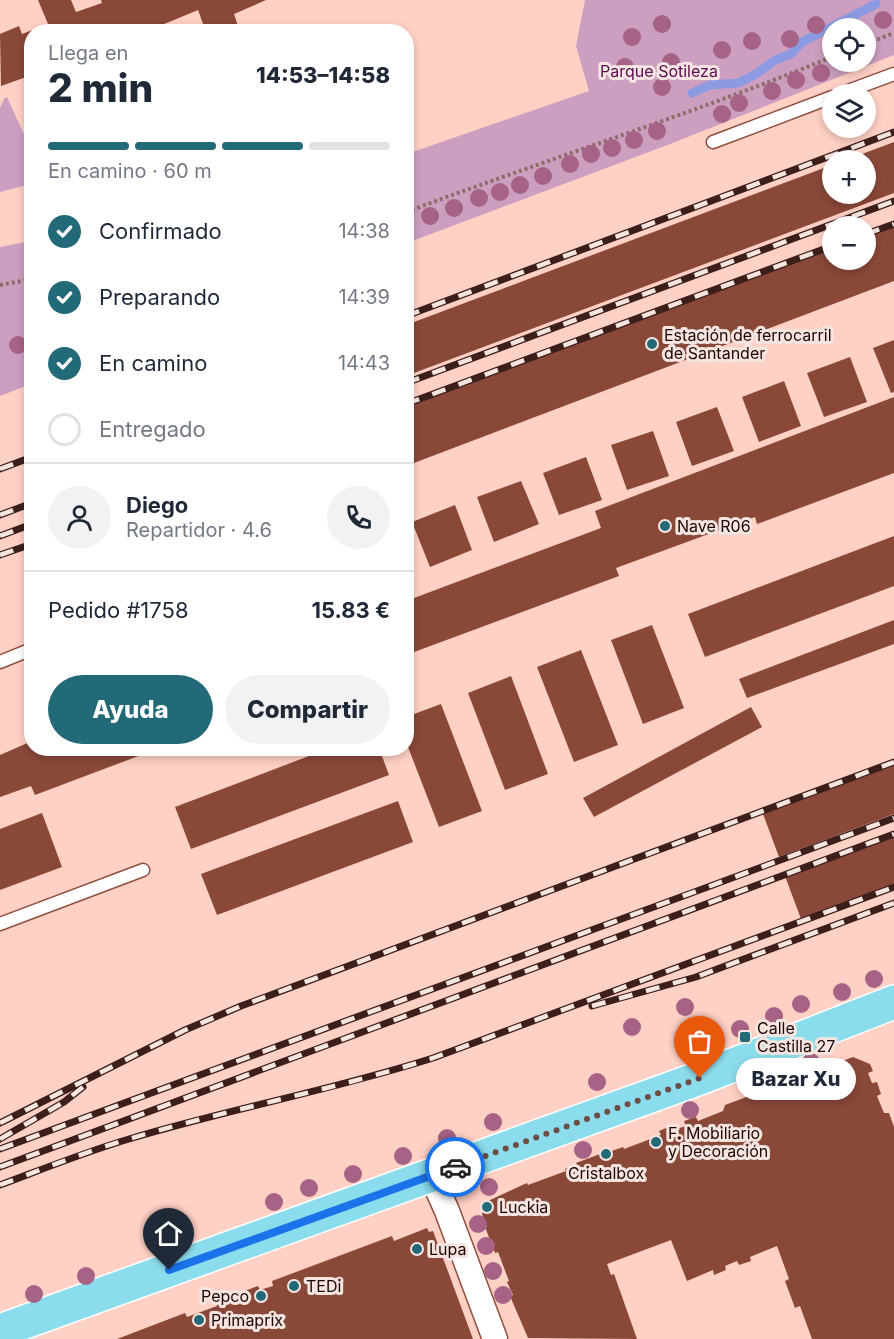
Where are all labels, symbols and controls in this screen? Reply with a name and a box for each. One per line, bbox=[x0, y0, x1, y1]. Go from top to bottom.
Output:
map controls bbox=[822, 18, 876, 270]
button: locate bbox=[822, 18, 876, 72]
text: Llega en bbox=[48, 41, 128, 65]
park label: Parque Sotileza bbox=[600, 61, 718, 81]
text: 14:53–14:58 bbox=[256, 62, 390, 88]
text: 2 min bbox=[48, 64, 153, 111]
button: layers bbox=[822, 84, 876, 138]
button: + bbox=[822, 150, 876, 204]
text: En camino · 60 m bbox=[48, 159, 212, 183]
icon: check bbox=[48, 215, 81, 248]
button: − bbox=[822, 216, 876, 270]
text: Confirmado bbox=[99, 218, 222, 244]
text: 14:38 bbox=[338, 219, 390, 243]
icon: check bbox=[48, 281, 81, 314]
text: Preparando bbox=[99, 284, 220, 310]
text: 14:39 bbox=[338, 285, 390, 309]
place label: Estación de ferrocarril de Santander bbox=[664, 325, 832, 363]
marker: Estación de ferrocarril de Santander bbox=[645, 337, 659, 351]
icon: check bbox=[48, 347, 81, 380]
text: En camino bbox=[99, 350, 207, 376]
text: 14:43 bbox=[338, 351, 390, 375]
text: Entregado bbox=[99, 416, 206, 442]
button: person bbox=[48, 486, 111, 549]
button: phone bbox=[327, 486, 390, 549]
text: Diego bbox=[126, 492, 188, 518]
place label: Nave R06 bbox=[677, 516, 751, 536]
text: Repartidor · 4.6 bbox=[126, 518, 272, 542]
marker: Nave R06 bbox=[658, 519, 672, 533]
text: Pedido #1758 bbox=[48, 597, 189, 623]
text: 15.83 € bbox=[311, 597, 390, 623]
button: Ayuda bbox=[48, 675, 213, 744]
button: Compartir bbox=[225, 675, 390, 744]
pin bbox=[674, 1016, 725, 1078]
place label: Calle Castilla 27 bbox=[757, 1018, 835, 1056]
icon: bag bbox=[683, 1025, 716, 1058]
marker: Calle Castilla 27 bbox=[738, 1030, 752, 1044]
callout: Bazar Xu bbox=[736, 1057, 856, 1099]
text: Bazar Xu bbox=[751, 1067, 841, 1091]
place label: F. Mobiliario y Decoración bbox=[668, 1123, 768, 1161]
marker: F. Mobiliario y Decoración bbox=[649, 1135, 663, 1149]
courier bbox=[425, 1137, 485, 1197]
marker: Cristalbox bbox=[599, 1147, 613, 1161]
icon: car bbox=[439, 1151, 472, 1184]
place label: Cristalbox bbox=[568, 1163, 644, 1183]
place label: Luckia bbox=[499, 1197, 548, 1217]
marker: Luckia bbox=[480, 1200, 494, 1214]
pin bbox=[143, 1208, 194, 1270]
icon: home bbox=[152, 1217, 185, 1250]
place label: Lupa bbox=[429, 1239, 466, 1259]
marker: Lupa bbox=[410, 1242, 424, 1256]
place label: TEDi bbox=[306, 1276, 341, 1296]
marker: TEDi bbox=[287, 1279, 301, 1293]
place label: Pepco bbox=[201, 1286, 249, 1306]
marker: Pepco bbox=[254, 1289, 268, 1303]
place label: Primaprix bbox=[211, 1310, 283, 1330]
marker: Primaprix bbox=[192, 1313, 206, 1327]

